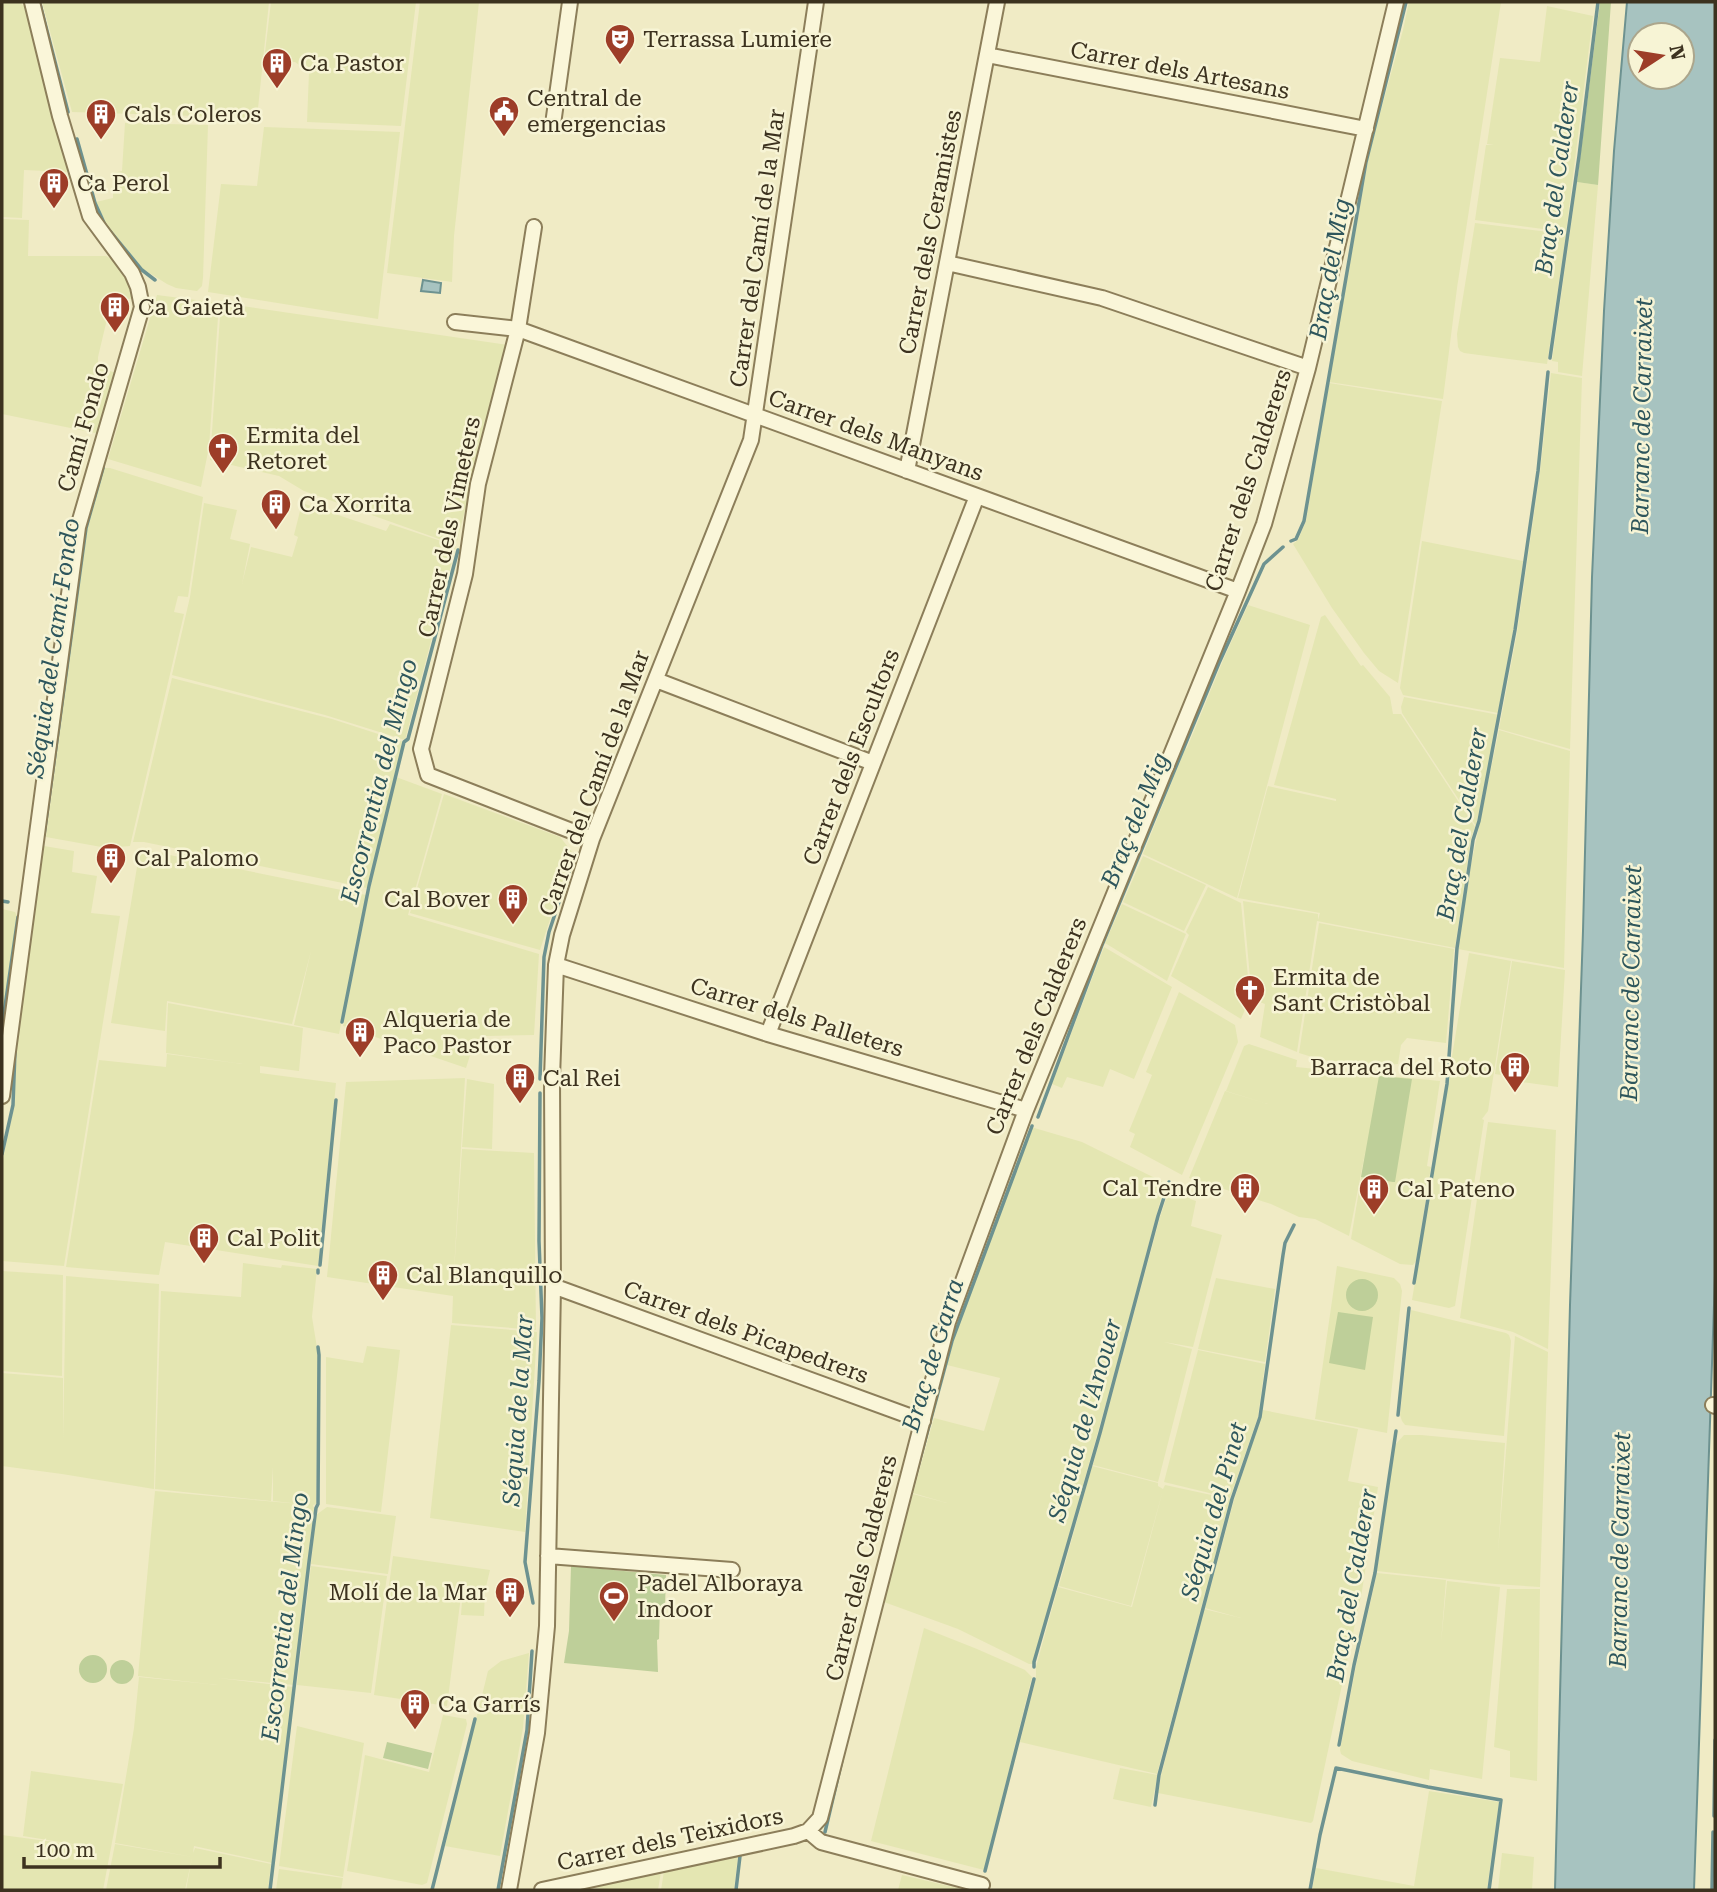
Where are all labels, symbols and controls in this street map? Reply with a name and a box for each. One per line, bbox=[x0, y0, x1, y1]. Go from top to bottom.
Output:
north arrow bbox=[1626, 21, 1696, 91]
theatre icon: Terrassa Lumiere bbox=[603, 22, 637, 66]
place label: Terrassa Lumiere bbox=[643, 26, 832, 53]
street label: Carrer dels Artesans bbox=[1068, 36, 1292, 105]
text: N bbox=[1664, 43, 1690, 62]
building icon: Ca Pastor bbox=[260, 46, 294, 90]
place label: Ca Pastor bbox=[300, 50, 404, 77]
water label: Braç del Calderer bbox=[1529, 79, 1584, 278]
place label: Central de emergencias bbox=[527, 85, 666, 138]
public building icon: Central de emergencias bbox=[487, 94, 521, 138]
building icon: Cals Coleros bbox=[84, 97, 118, 141]
place label: Cals Coleros bbox=[124, 101, 262, 128]
street label: Carrer del Camí de la Mar bbox=[725, 107, 790, 389]
street label: Carrer dels Ceramistes bbox=[894, 107, 967, 357]
building icon: Ca Perol bbox=[37, 166, 71, 210]
place label: Ca Perol bbox=[77, 170, 169, 197]
water label: Braç del Mig bbox=[1304, 196, 1356, 343]
building icon: Ca Gaietà bbox=[98, 290, 132, 334]
place label: Ca Gaietà bbox=[138, 294, 245, 321]
water label: Barranc de Carraixet bbox=[1626, 298, 1658, 535]
street label: Camí Fondo bbox=[52, 359, 115, 495]
street label: Carrer dels Calderers bbox=[1200, 366, 1297, 595]
street label: Carrer dels Manyans bbox=[765, 384, 987, 487]
street label: Carrer dels Vimeters bbox=[413, 414, 486, 640]
place label: Ermita del Retoret bbox=[246, 422, 360, 475]
church icon: Ermita del Retoret bbox=[206, 431, 240, 475]
building icon: Ca Xorrita bbox=[259, 487, 293, 531]
place label: Ca Xorrita bbox=[299, 491, 412, 518]
water label: Séquia del Camí Fondo bbox=[21, 516, 85, 781]
street label: Carrer dels Escultors bbox=[798, 645, 905, 869]
street label: Carrer del Camí de la Mar bbox=[534, 647, 655, 920]
water label: Escorrentia del Mingo bbox=[335, 656, 423, 907]
water label: Braç del Calderer bbox=[1431, 725, 1493, 924]
water label: Braç del Mig bbox=[1095, 748, 1175, 892]
building icon: Cal Palomo bbox=[94, 841, 128, 885]
place label: Cal Palomo bbox=[134, 845, 259, 872]
water label: Barranc de Carraixet bbox=[1615, 865, 1647, 1102]
building icon: Cal Bover bbox=[496, 882, 530, 926]
place label: Cal Bover bbox=[384, 886, 490, 913]
street label: Carrer dels Calderers bbox=[980, 913, 1092, 1139]
place label: Ermita de Sant Cristòbal bbox=[1273, 964, 1430, 1017]
street label: Carrer dels Palleters bbox=[687, 972, 907, 1063]
church icon: Ermita de Sant Cristòbal bbox=[1233, 973, 1267, 1017]
place label: Alqueria de Paco Pastor bbox=[383, 1006, 512, 1059]
building icon: Alqueria de Paco Pastor bbox=[343, 1015, 377, 1059]
building icon: Barraca del Roto bbox=[1498, 1050, 1532, 1094]
place label: Barraca del Roto bbox=[1310, 1054, 1492, 1081]
building icon: Cal Rei bbox=[503, 1061, 537, 1105]
place label: Cal Rei bbox=[543, 1065, 621, 1092]
building icon: Cal Tendre bbox=[1228, 1171, 1262, 1215]
building icon: Cal Pateno bbox=[1357, 1172, 1391, 1216]
place label: Cal Tendre bbox=[1102, 1175, 1222, 1202]
place label: Cal Pateno bbox=[1397, 1176, 1515, 1203]
building icon: Cal Polit bbox=[187, 1221, 221, 1265]
place label: Cal Polit bbox=[227, 1225, 321, 1252]
building icon: Cal Blanquillo bbox=[366, 1258, 400, 1302]
place label: Cal Blanquillo bbox=[406, 1262, 562, 1289]
water label: Braç de Garra bbox=[896, 1275, 970, 1436]
street label: Carrer dels Picapedrers bbox=[620, 1276, 872, 1389]
water label: Séquia de la Mar bbox=[497, 1313, 539, 1508]
water label: Séquia de l'Anouer bbox=[1042, 1315, 1127, 1526]
water label: Séquia del Pinet bbox=[1175, 1419, 1253, 1604]
water label: Barranc de Carraixet bbox=[1604, 1432, 1636, 1669]
street label: Carrer dels Calderers bbox=[820, 1452, 903, 1684]
water label: Braç del Calderer bbox=[1321, 1486, 1383, 1685]
water label: Escorrentia del Mingo bbox=[256, 1491, 314, 1744]
place label: Padel Alboraya Indoor bbox=[637, 1570, 803, 1623]
building icon: Molí de la Mar bbox=[493, 1575, 527, 1619]
place label: Molí de la Mar bbox=[329, 1579, 487, 1606]
sports icon: Padel Alboraya Indoor bbox=[597, 1579, 631, 1623]
building icon: Ca Garrís bbox=[398, 1687, 432, 1731]
place label: Ca Garrís bbox=[438, 1691, 541, 1718]
street label: Carrer dels Teixidors bbox=[555, 1802, 786, 1877]
scale bar bbox=[24, 1826, 220, 1870]
text: 100 m bbox=[35, 1838, 95, 1862]

